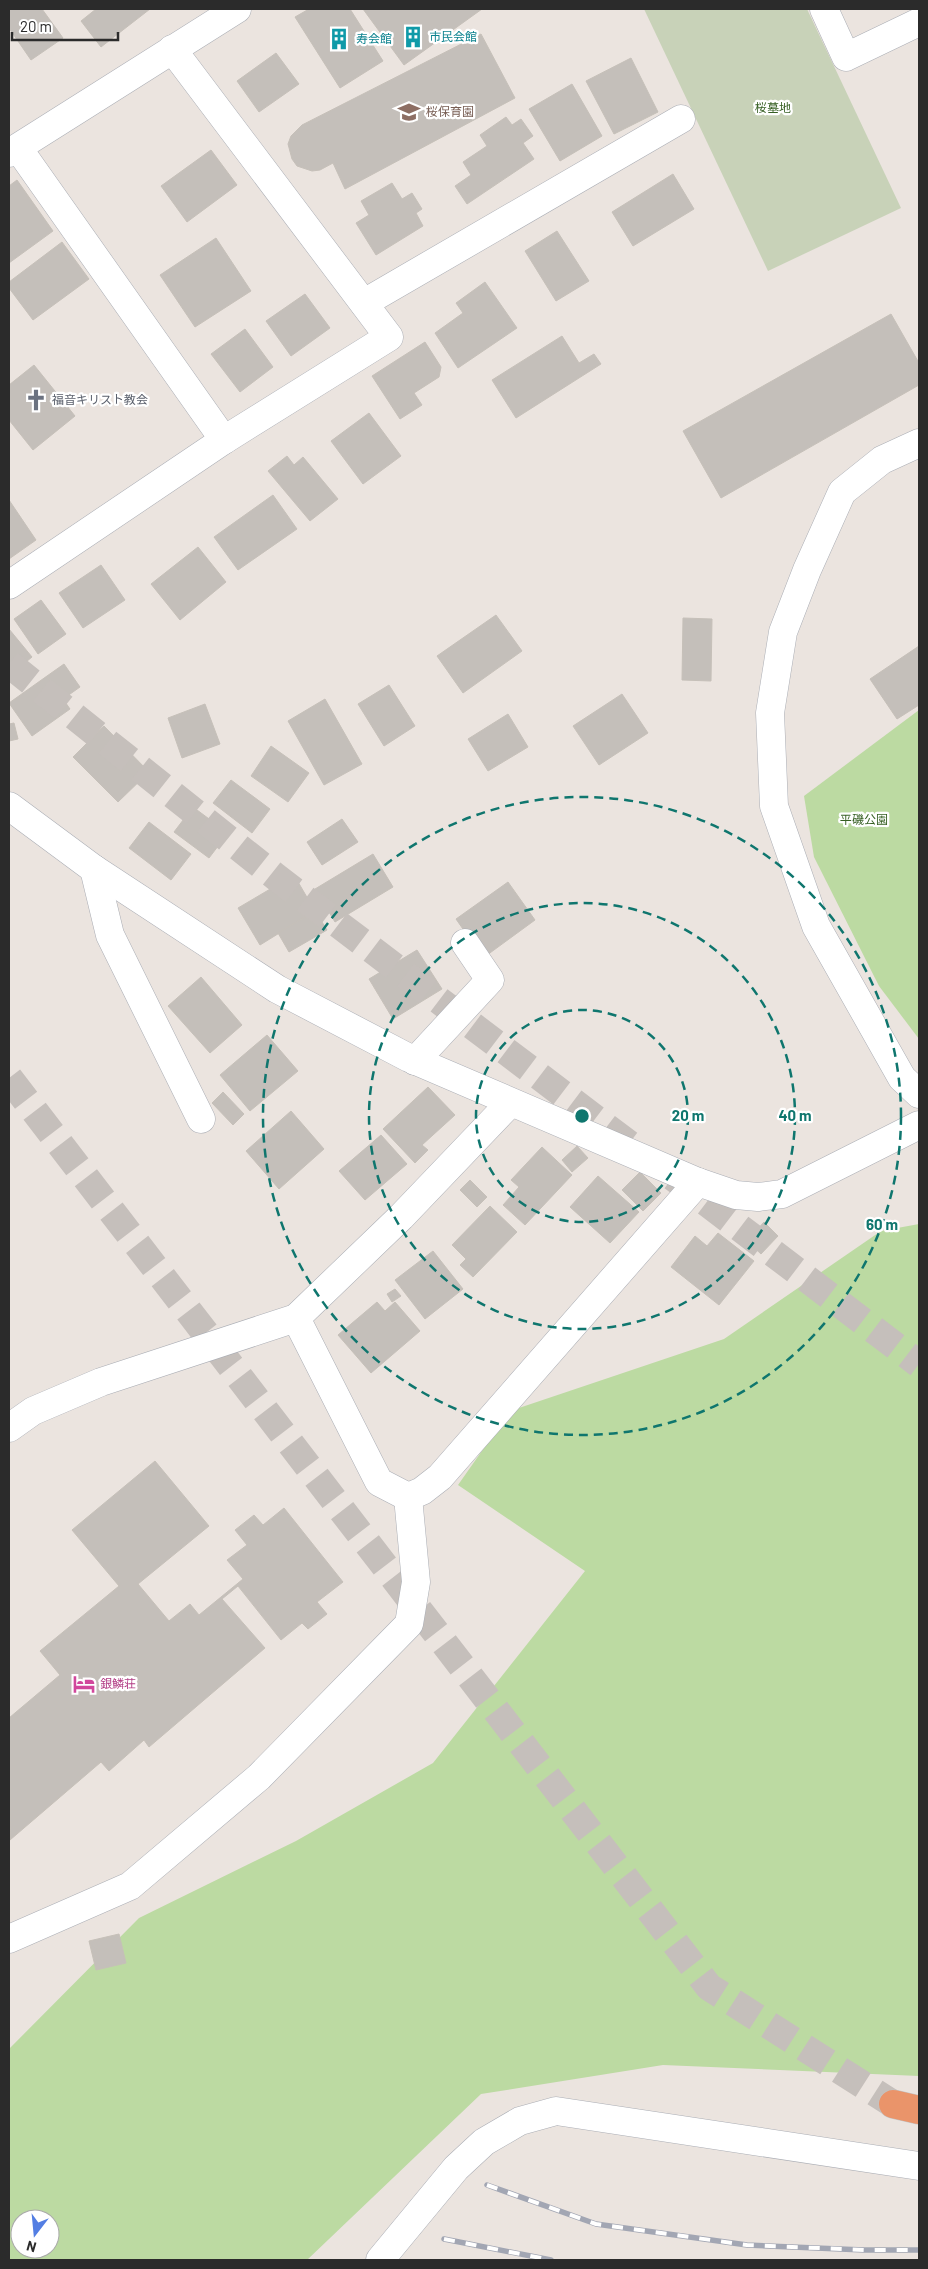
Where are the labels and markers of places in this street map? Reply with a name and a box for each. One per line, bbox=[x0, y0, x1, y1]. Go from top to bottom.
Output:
building icon: 市民会館 bbox=[400, 24, 426, 50]
building icon: 寿会館 bbox=[326, 26, 352, 52]
place label: 市民会館 bbox=[429, 29, 477, 43]
place label: 寿会館 bbox=[356, 31, 392, 45]
school or university icon: 桜保育園 bbox=[396, 99, 422, 125]
place label: 桜保育園 bbox=[426, 104, 474, 118]
church icon: 福音キリスト教会 bbox=[23, 387, 49, 413]
place label: 福音キリスト教会 bbox=[52, 392, 148, 406]
centre of rings bbox=[573, 1107, 591, 1125]
hotel icon: 銀鱗荘 bbox=[71, 1671, 97, 1697]
place label: 銀鱗荘 bbox=[100, 1676, 136, 1690]

